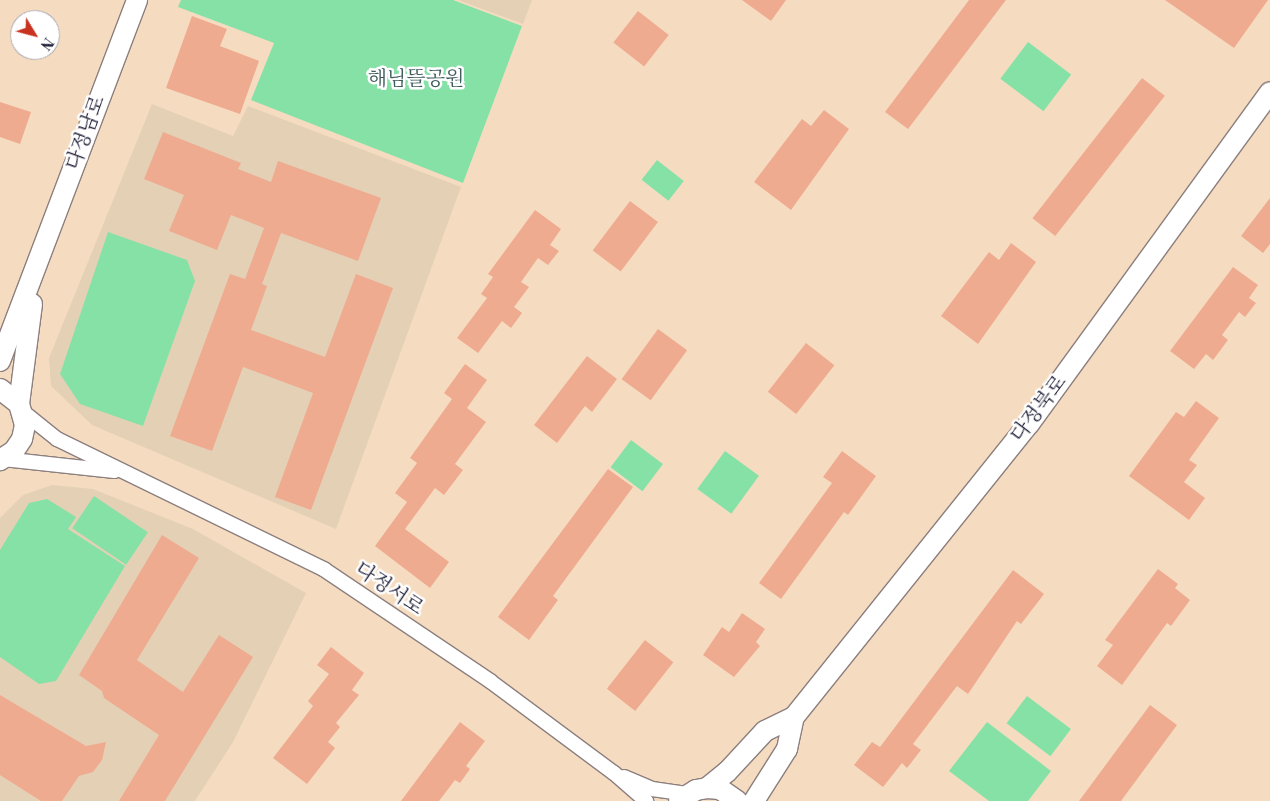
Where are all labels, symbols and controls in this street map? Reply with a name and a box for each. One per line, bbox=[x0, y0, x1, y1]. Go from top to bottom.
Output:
north arrow bbox=[10, 10, 60, 60]
text: N bbox=[36, 34, 57, 53]
park label: 해님뜰공원 bbox=[368, 67, 464, 91]
street label: 다정남로 bbox=[62, 93, 110, 173]
street label: 다정북로 bbox=[1006, 371, 1072, 447]
street label: 다정서로 bbox=[350, 557, 428, 621]

